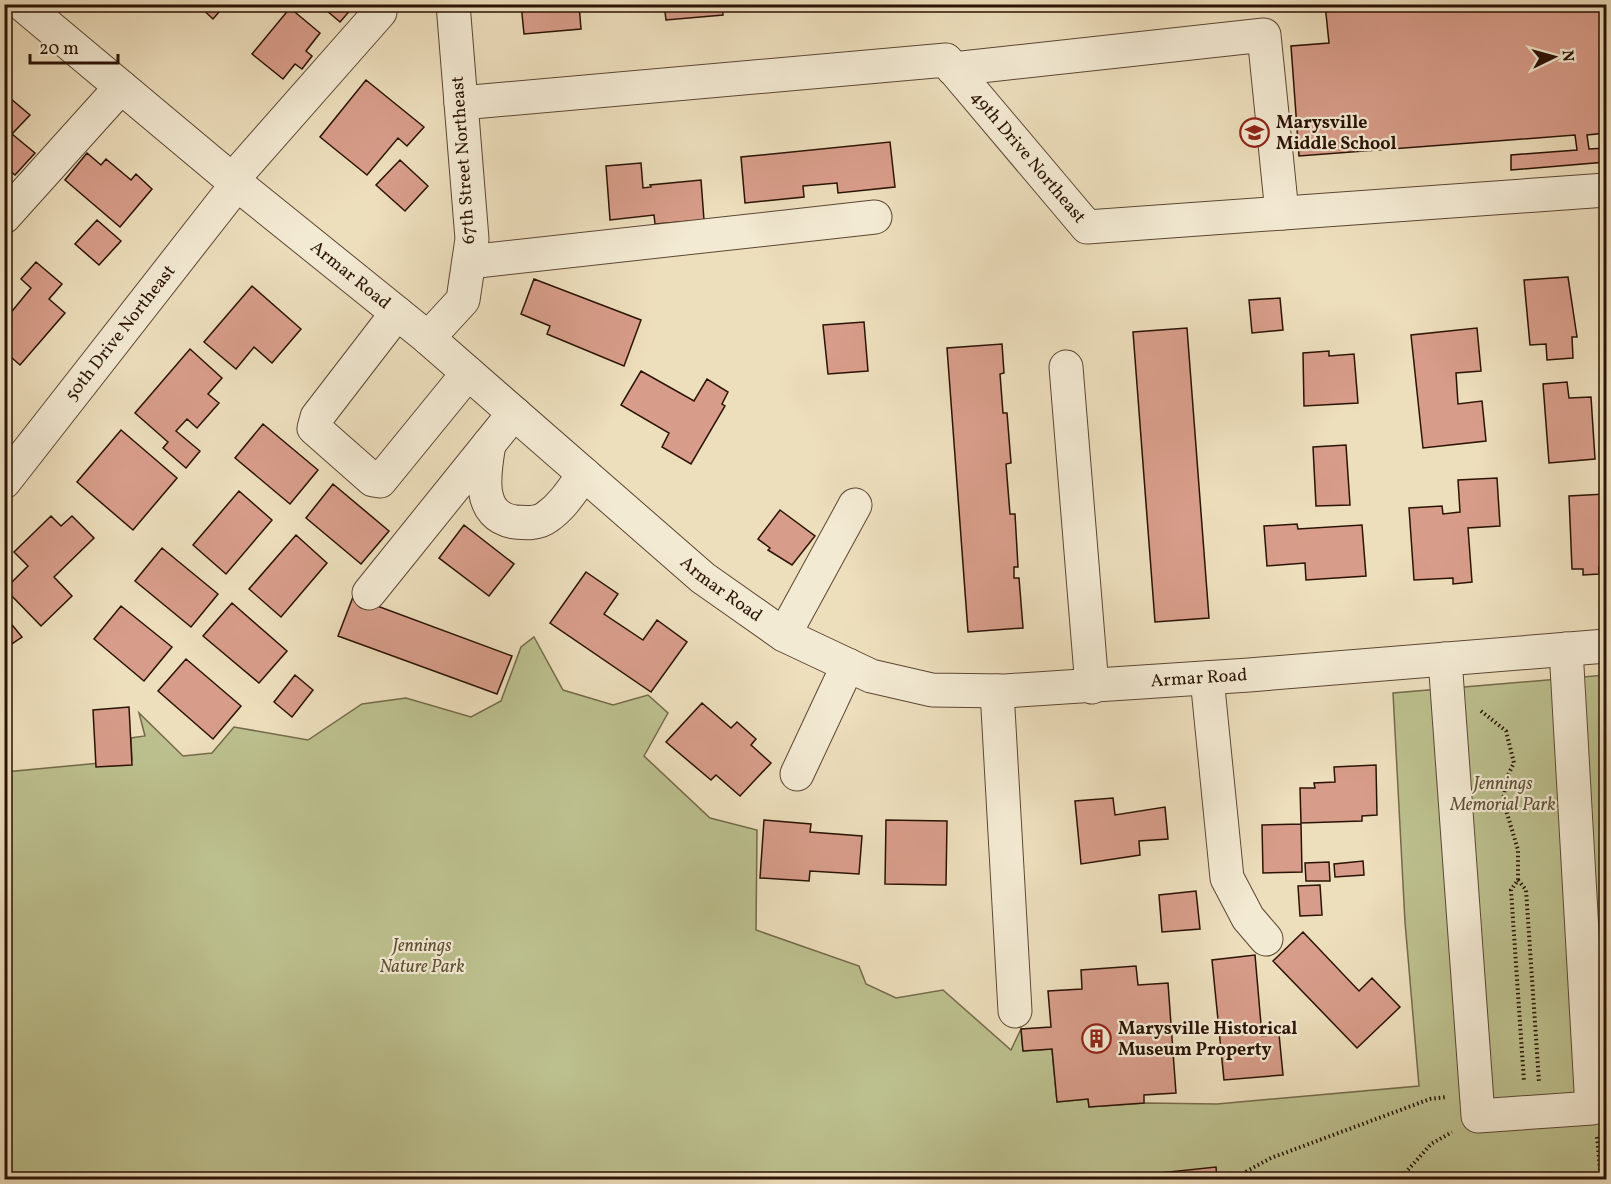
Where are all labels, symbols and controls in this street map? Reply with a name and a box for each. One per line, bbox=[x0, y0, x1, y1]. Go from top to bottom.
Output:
scale bar bbox=[30, 27, 118, 65]
north arrow bbox=[1524, 27, 1584, 87]
text: 20 m bbox=[39, 37, 79, 62]
text: N bbox=[1555, 49, 1578, 63]
street label: 67th Street Northeast bbox=[446, 75, 482, 245]
street label: 49th Drive Northeast bbox=[965, 85, 1091, 229]
place label: Marysville Middle School bbox=[1276, 111, 1397, 157]
school or university icon: Marysville Middle School bbox=[1239, 117, 1271, 149]
street label: Armar Road bbox=[305, 235, 396, 316]
street label: 50th Drive Northeast bbox=[59, 260, 182, 406]
street label: Armar Road bbox=[674, 551, 767, 628]
street label: Armar Road bbox=[1150, 663, 1248, 694]
park label: Jennings Memorial Park bbox=[1449, 772, 1556, 818]
park label: Jennings Nature Park bbox=[379, 934, 465, 980]
place label: Marysville Historical Museum Property bbox=[1118, 1017, 1298, 1063]
building icon: Marysville Historical Museum Property bbox=[1081, 1023, 1113, 1055]

